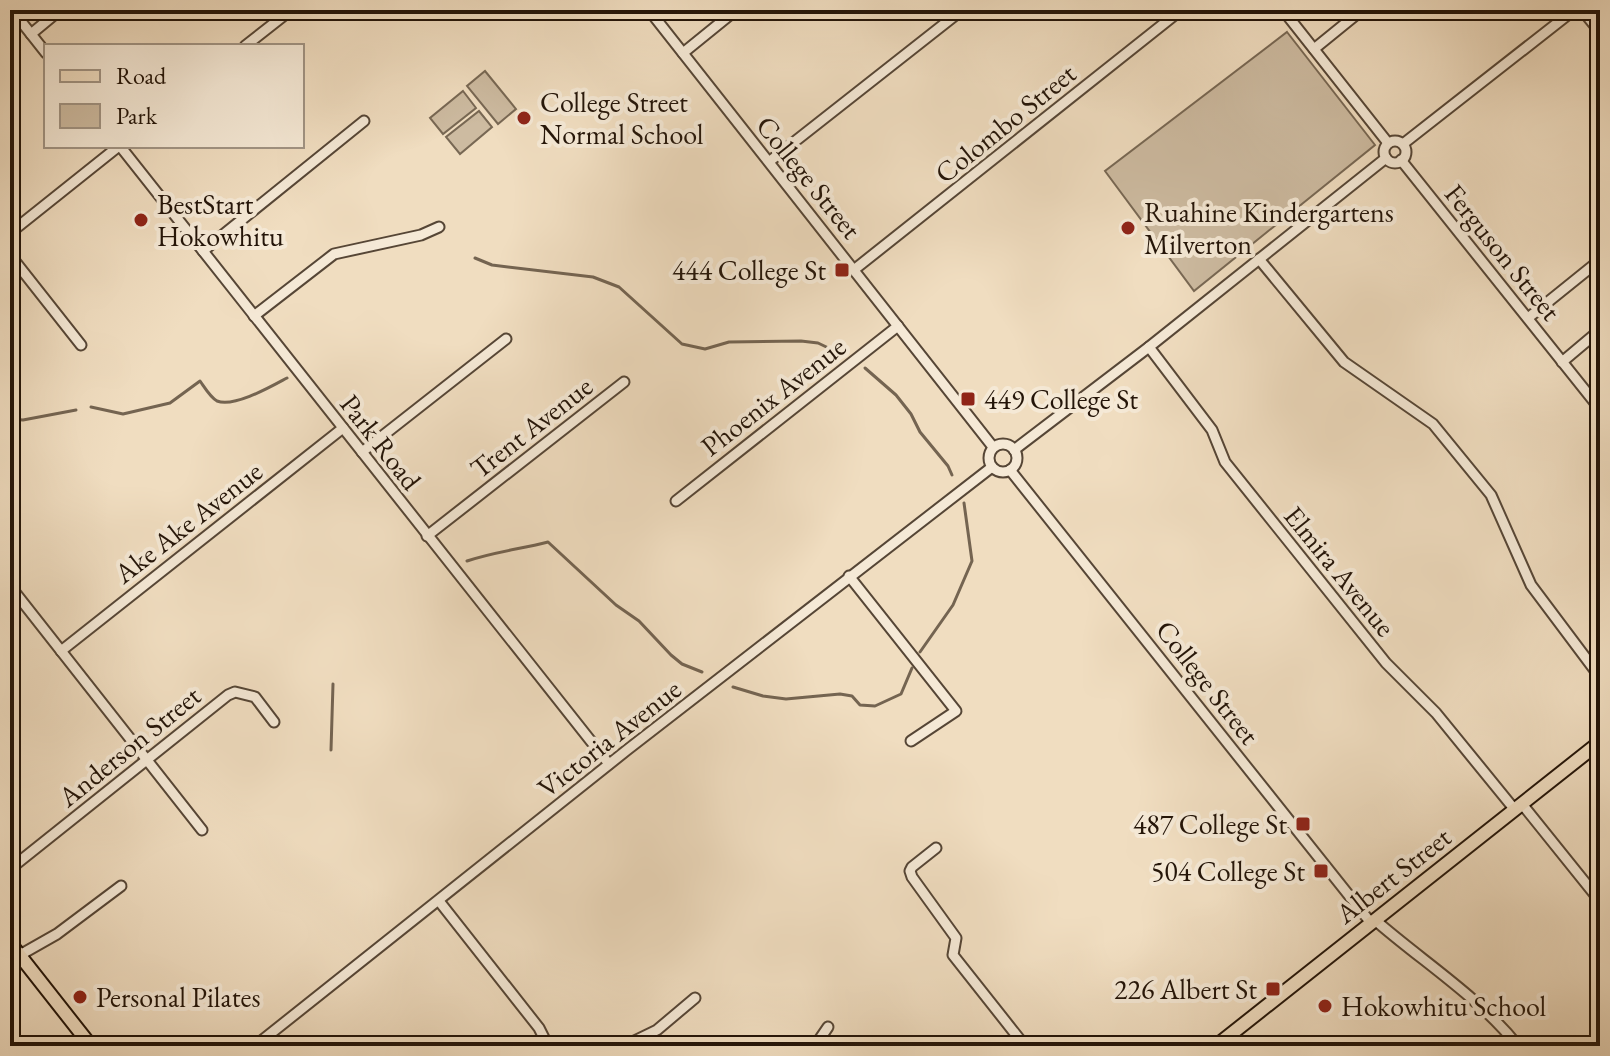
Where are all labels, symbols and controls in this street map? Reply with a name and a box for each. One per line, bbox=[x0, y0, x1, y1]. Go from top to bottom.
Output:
legend bbox=[44, 44, 304, 148]
street label: Colombo Street bbox=[927, 55, 1083, 191]
text: Road bbox=[116, 60, 167, 91]
place label: College Street Normal School bbox=[540, 84, 704, 152]
text: Park bbox=[116, 100, 158, 131]
street label: College Street bbox=[748, 108, 870, 246]
marker: College Street Normal School bbox=[515, 109, 533, 127]
street label: Ferguson Street bbox=[1437, 176, 1569, 328]
place label: BestStart Hokowhitu bbox=[157, 186, 284, 254]
place label: Ruahine Kindergartens Milverton bbox=[1144, 194, 1394, 262]
marker: BestStart Hokowhitu bbox=[132, 211, 150, 229]
marker: Ruahine Kindergartens Milverton bbox=[1119, 219, 1137, 237]
place label: 444 College St bbox=[672, 252, 826, 288]
marker: 444 College St bbox=[833, 261, 851, 279]
street label: Phoenix Avenue bbox=[693, 328, 853, 464]
street label: Trent Avenue bbox=[462, 368, 600, 486]
place label: 449 College St bbox=[984, 381, 1138, 417]
street label: Park Road bbox=[332, 387, 430, 498]
marker: 449 College St bbox=[959, 390, 977, 408]
street label: Ake Ake Avenue bbox=[106, 453, 269, 592]
street label: Elmira Avenue bbox=[1276, 498, 1404, 644]
street label: College Street bbox=[1148, 613, 1268, 752]
street label: Victoria Avenue bbox=[530, 671, 688, 805]
street label: Anderson Street bbox=[50, 677, 208, 815]
place label: 487 College St bbox=[1133, 806, 1287, 842]
marker: 487 College St bbox=[1294, 815, 1312, 833]
street label: Albert Street bbox=[1327, 819, 1458, 932]
place label: 504 College St bbox=[1151, 853, 1305, 889]
marker: 504 College St bbox=[1312, 862, 1330, 880]
place label: 226 Albert St bbox=[1114, 971, 1257, 1007]
place label: Personal Pilates bbox=[96, 979, 260, 1015]
marker: 226 Albert St bbox=[1264, 980, 1282, 998]
marker: Personal Pilates bbox=[71, 988, 89, 1006]
place label: Hokowhitu School bbox=[1341, 988, 1546, 1024]
marker: Hokowhitu School bbox=[1316, 997, 1334, 1015]

